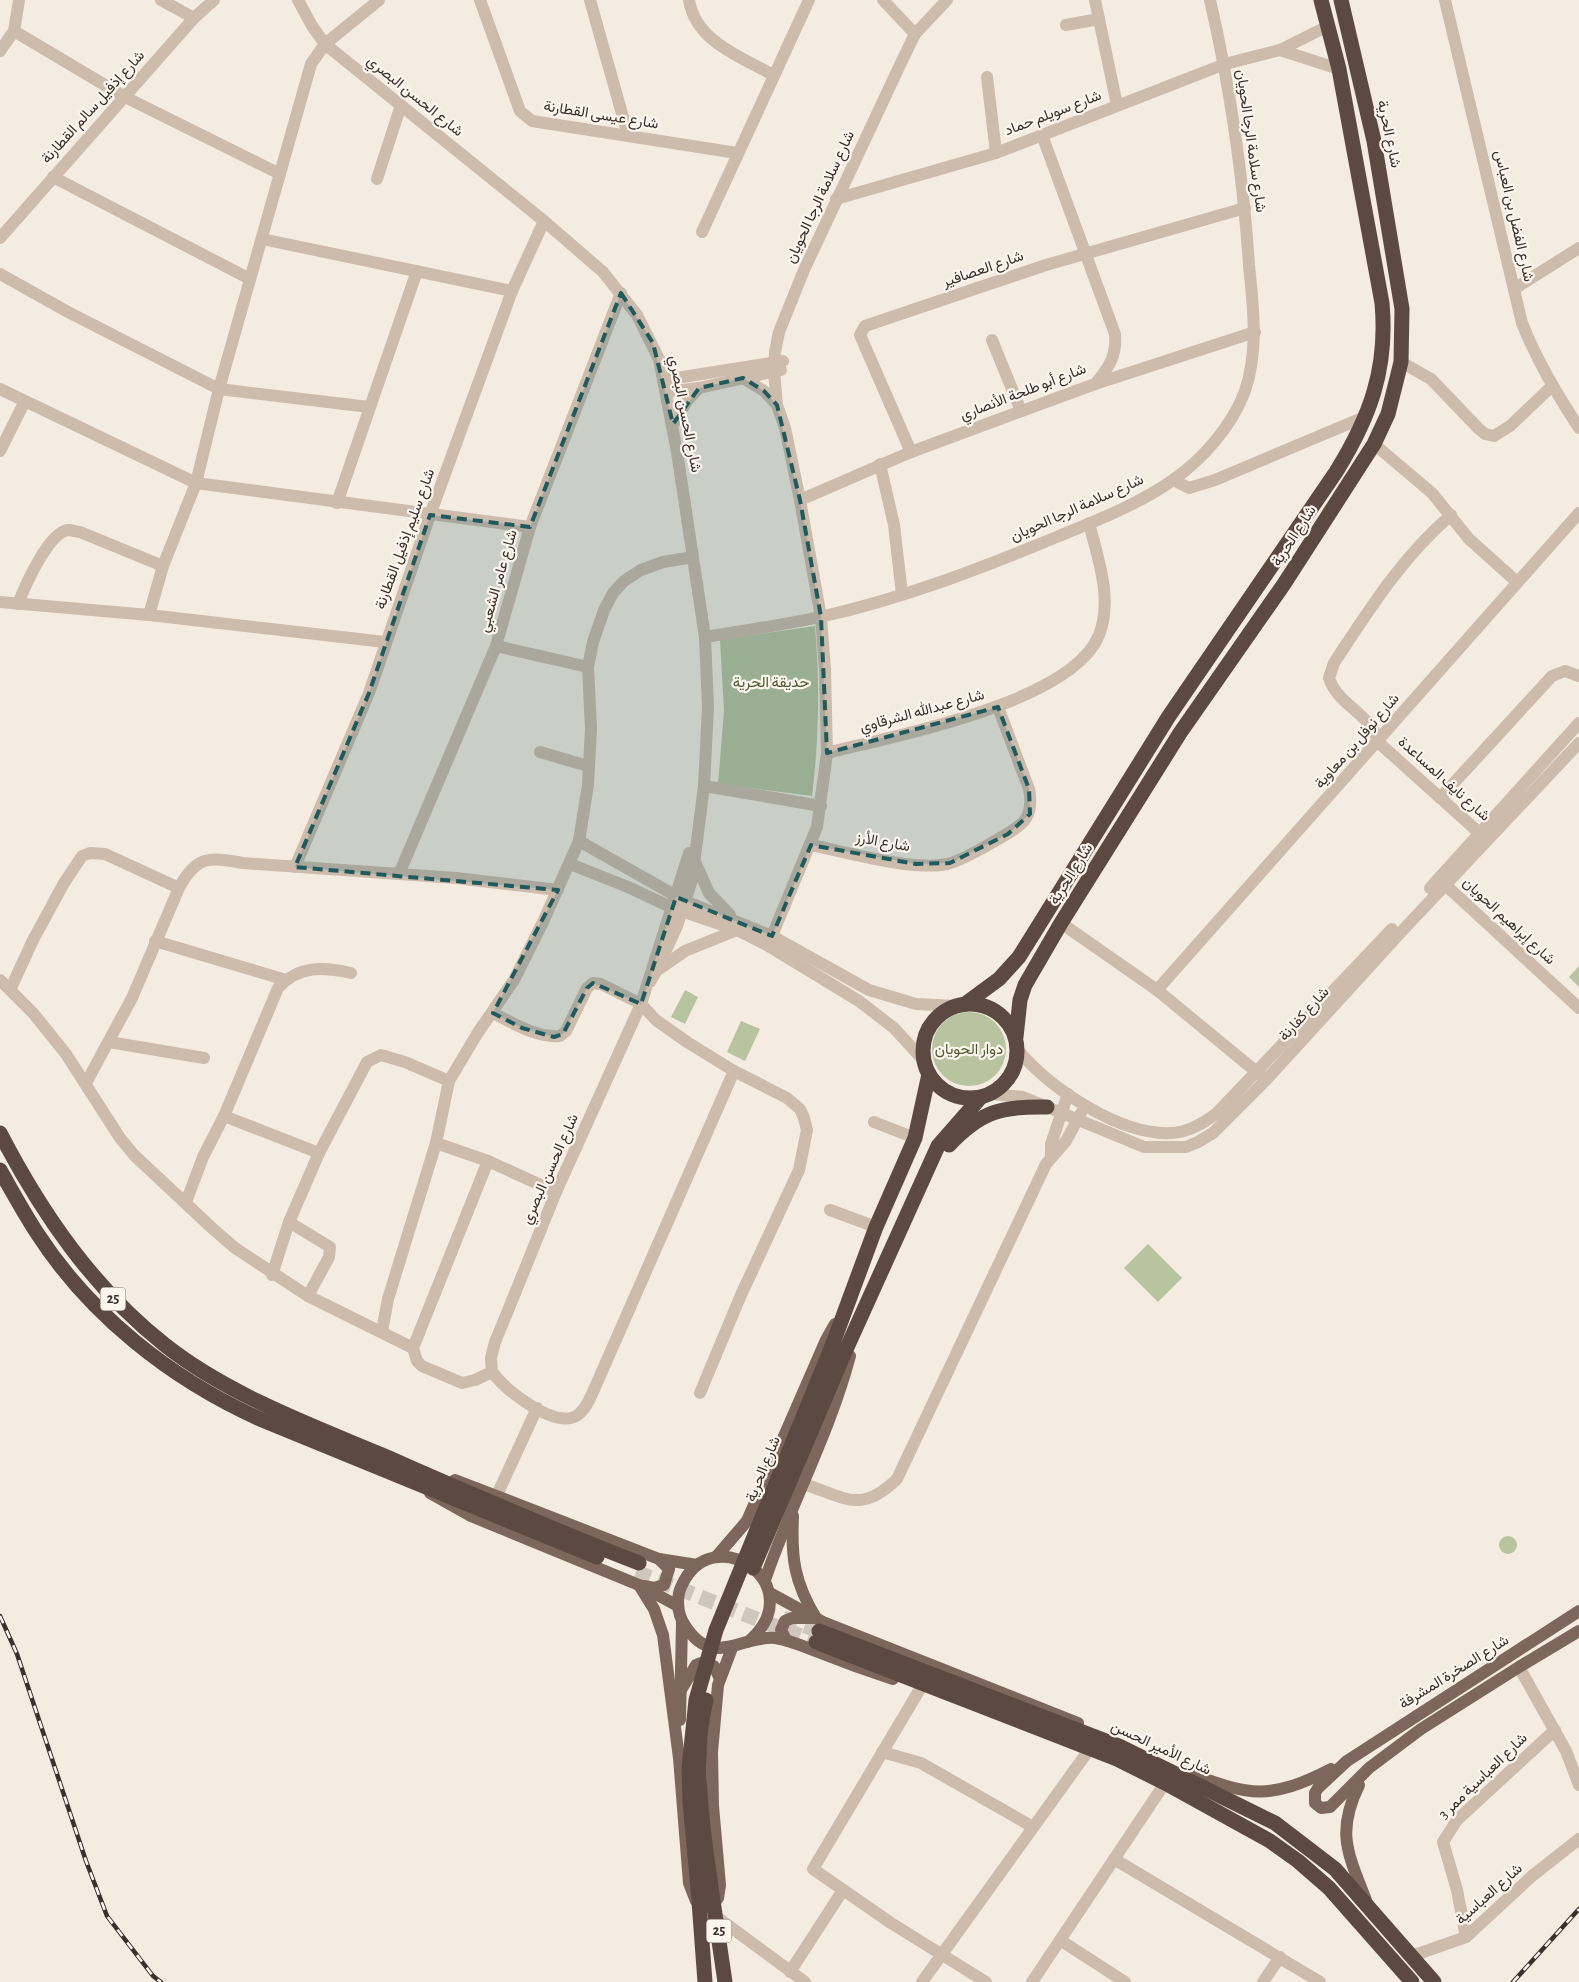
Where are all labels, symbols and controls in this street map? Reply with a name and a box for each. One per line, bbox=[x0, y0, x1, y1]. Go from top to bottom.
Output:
street label: شارع إذفيل سالم القطارنة bbox=[39, 48, 150, 168]
street label: شارع الحسن البصري bbox=[361, 53, 466, 143]
street label: شارع سلامة الرجا الحويان bbox=[1231, 69, 1268, 214]
street label: شارع سويلم حماد bbox=[1003, 88, 1105, 141]
street label: شارع عيسى القطارنة bbox=[542, 98, 660, 134]
street label: شارع الحرية bbox=[1372, 99, 1404, 170]
street label: شارع سلامة الرجا الحويان bbox=[783, 128, 860, 267]
street label: شارع الفضل بن العباس bbox=[1489, 149, 1536, 284]
street label: شارع العصافير bbox=[940, 248, 1027, 293]
street label: شارع الحسن البصري bbox=[661, 354, 704, 475]
street label: شارع أبو طلحة الأنصاري bbox=[957, 359, 1090, 428]
street label: شارع سليم إذفيل القطارنة bbox=[373, 467, 440, 612]
street label: شارع سلامة الرجا الحويان bbox=[1008, 472, 1147, 547]
street label: شارع الحرية bbox=[1269, 503, 1322, 571]
street label: شارع عامر الشعبي bbox=[476, 528, 525, 635]
park label: حديقة الحرية bbox=[733, 675, 809, 691]
street label: شارع عبدالله الشرقاوي bbox=[858, 685, 987, 740]
street label: شارع نوفل بن معاوية bbox=[1312, 691, 1404, 793]
street label: شارع نايف المساعدة bbox=[1393, 734, 1493, 826]
street label: شارع الأرز bbox=[853, 828, 912, 857]
street label: شارع الحرية bbox=[1046, 841, 1098, 909]
street label: شارع إبراهيم الحويان bbox=[1458, 875, 1558, 970]
street label: شارع كفارنة bbox=[1276, 984, 1334, 1046]
park label: دوار الحويان bbox=[935, 1042, 1003, 1058]
street label: شارع الحسن البصري bbox=[519, 1111, 586, 1228]
road number: 25 bbox=[100, 1288, 126, 1310]
street label: شارع الحرية bbox=[743, 1434, 786, 1505]
street label: شارع الصخرة المشرفة bbox=[1397, 1632, 1513, 1714]
street label: شارع الأمير الحسن bbox=[1107, 1716, 1214, 1780]
street label: شارع العباسية ممر 3 bbox=[1436, 1730, 1532, 1824]
street label: شارع العباسية bbox=[1453, 1860, 1527, 1930]
road number: 25 bbox=[706, 1920, 732, 1942]

